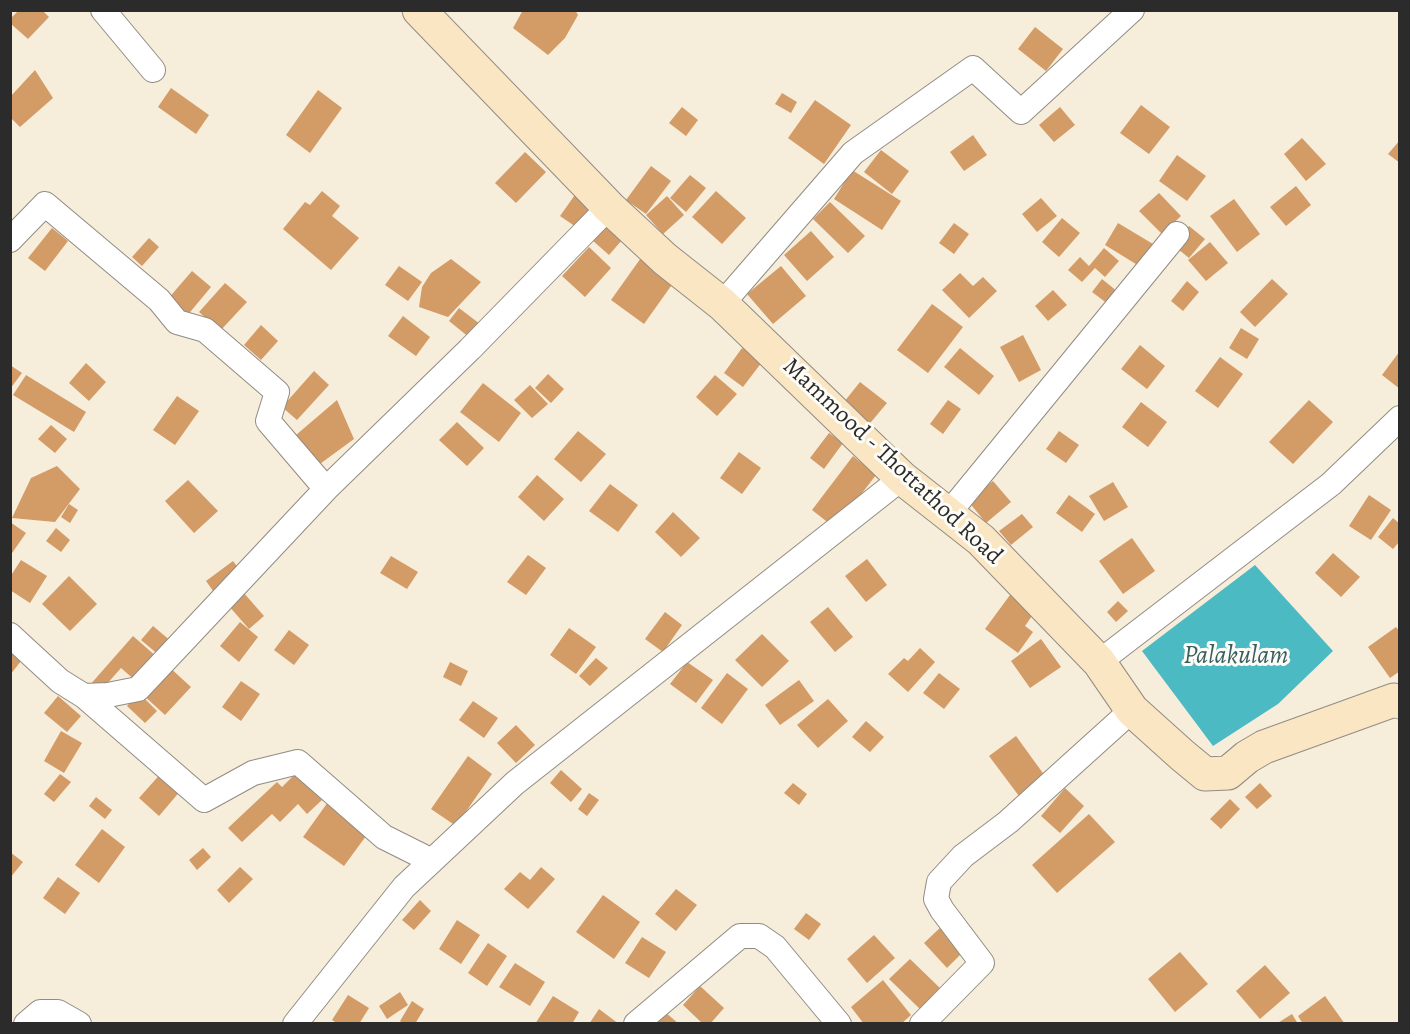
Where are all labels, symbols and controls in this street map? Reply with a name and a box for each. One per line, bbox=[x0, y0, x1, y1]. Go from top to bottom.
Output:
street label: Mammood - Thottathod Road bbox=[776, 353, 1008, 571]
water label: Palakulam bbox=[1184, 641, 1288, 673]

